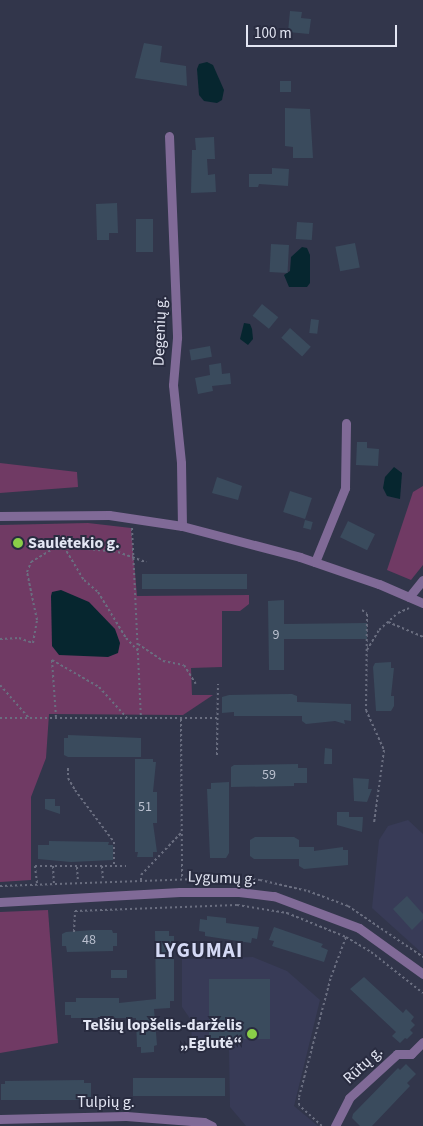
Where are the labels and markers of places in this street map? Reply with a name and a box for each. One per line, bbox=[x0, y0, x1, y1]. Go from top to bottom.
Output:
place label: Saulėtekio g. bbox=[28, 533, 120, 553]
marker: Saulėtekio g. bbox=[12, 537, 24, 549]
place label: Telšių lopšelis-darželis „Eglutė“ bbox=[83, 1015, 242, 1053]
marker: Telšių lopšelis-darželis „Eglutė“ bbox=[246, 1028, 258, 1040]

